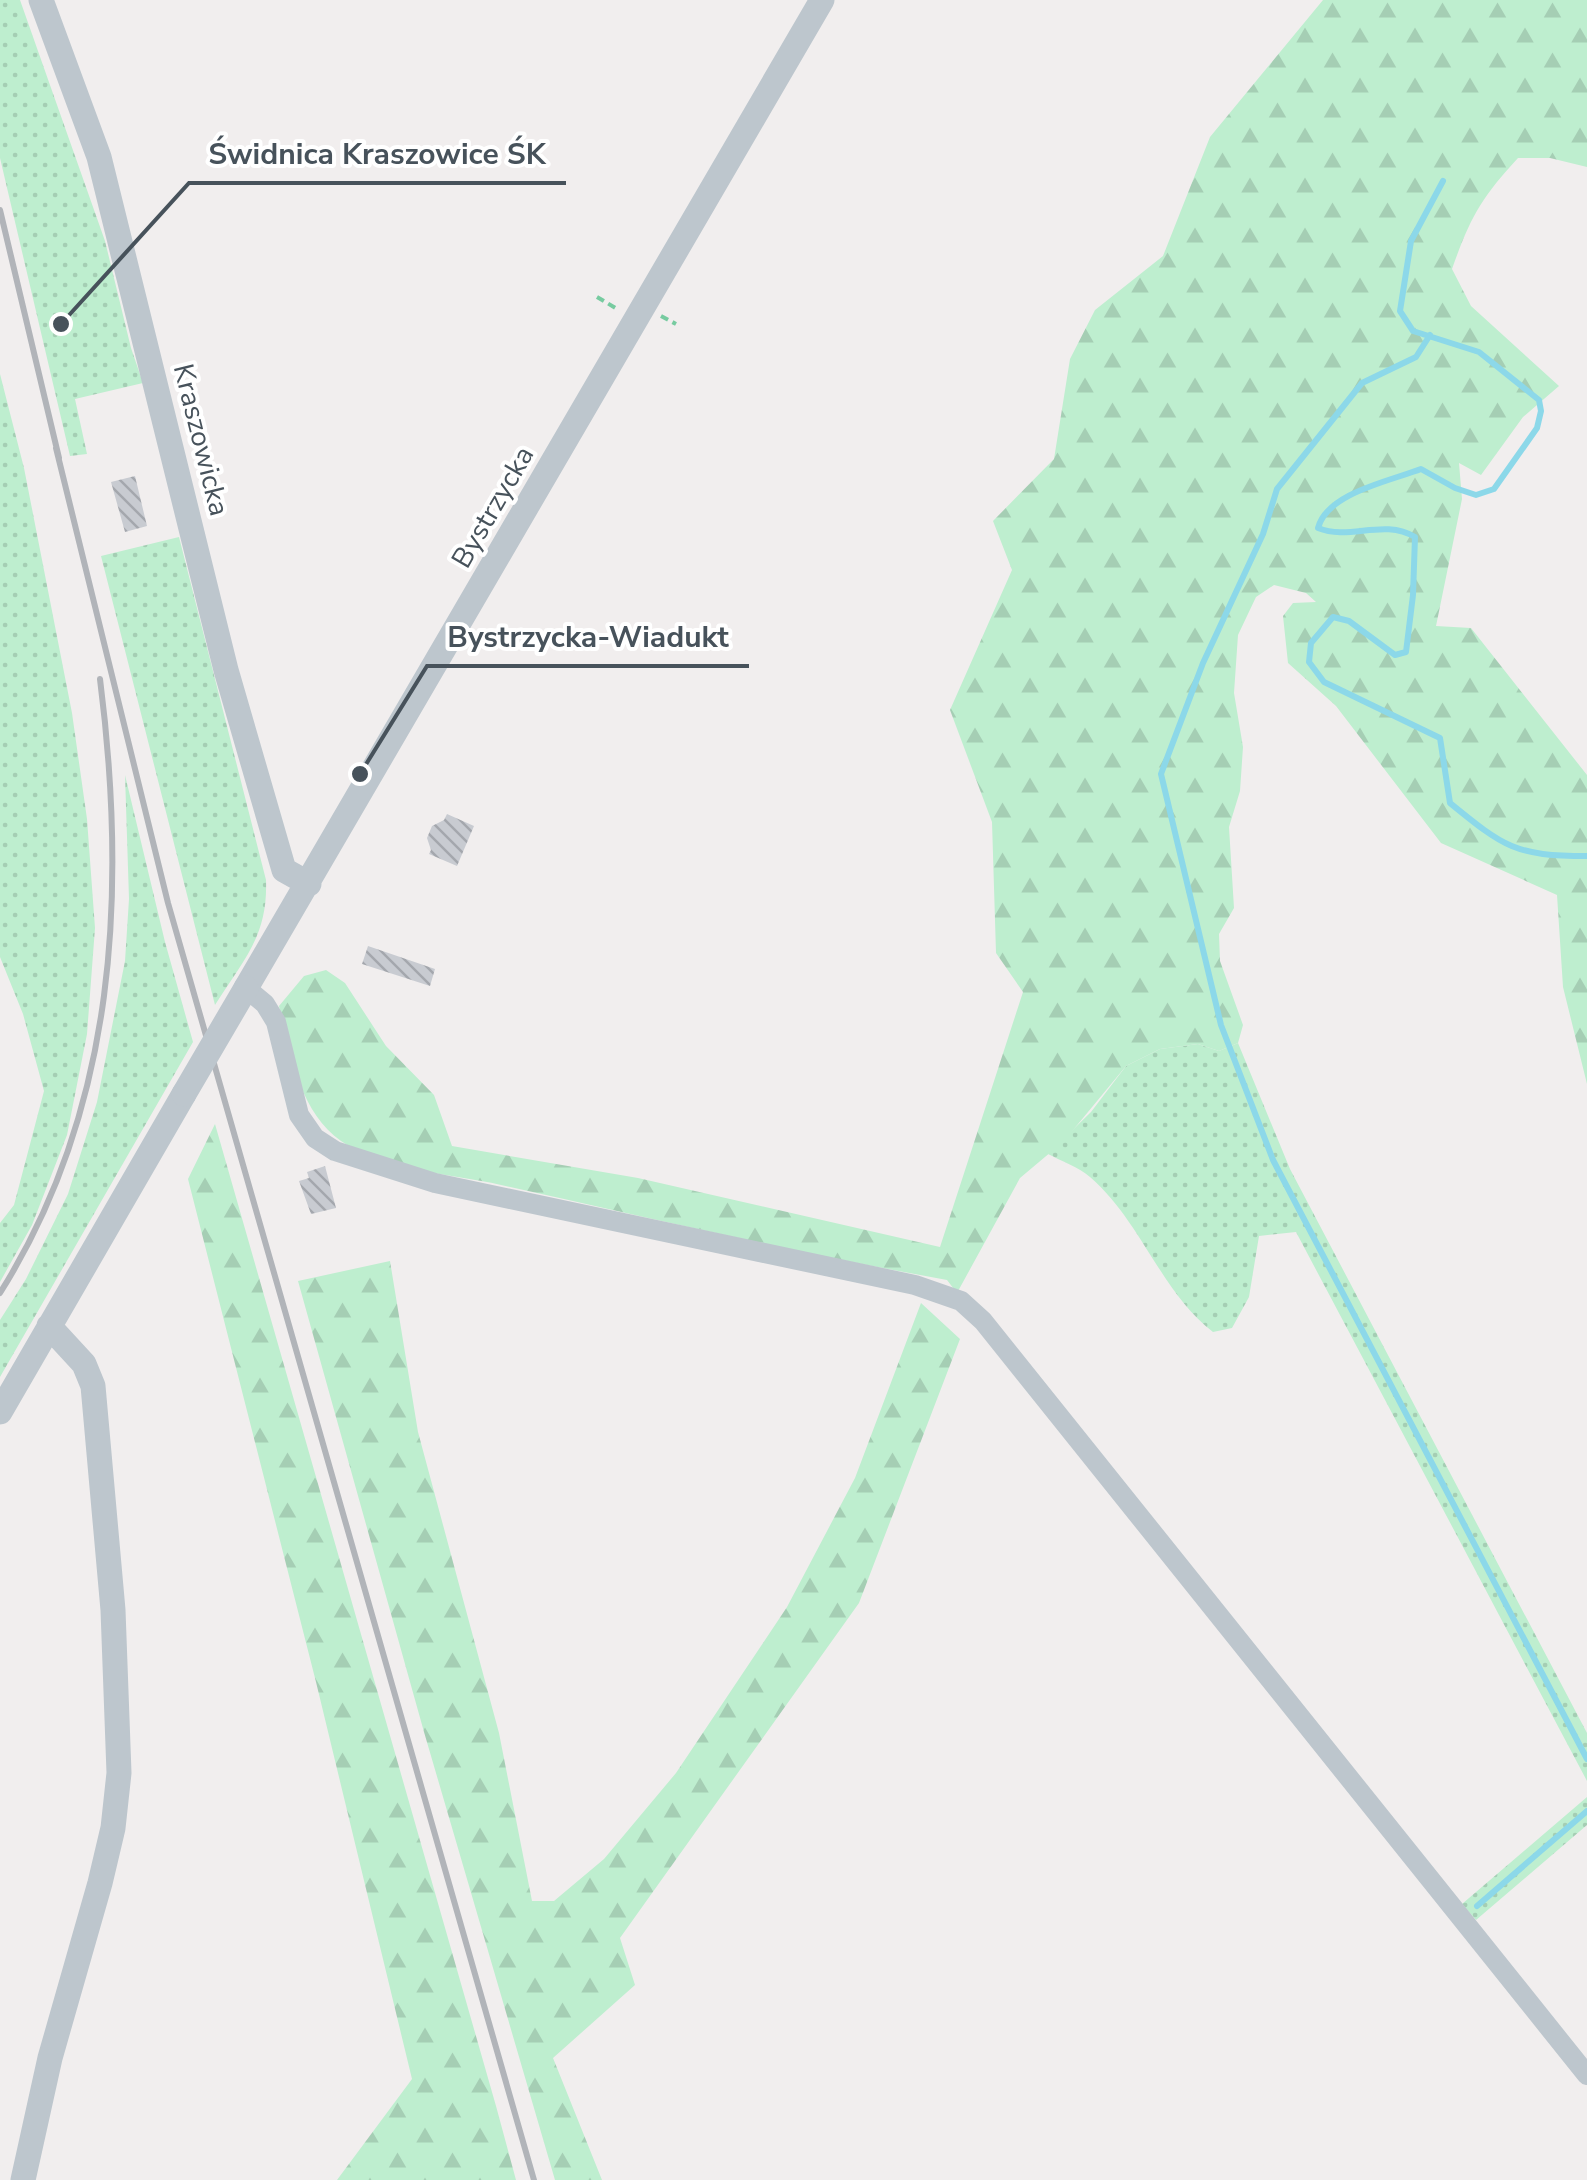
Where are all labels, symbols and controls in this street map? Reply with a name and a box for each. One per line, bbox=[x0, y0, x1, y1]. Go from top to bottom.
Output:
callout: Świdnica Kraszowice ŚK bbox=[189, 123, 566, 183]
text: Świdnica Kraszowice ŚK bbox=[208, 134, 547, 175]
street label: Kraszowicka bbox=[164, 360, 238, 520]
street label: Bystrzycka bbox=[443, 439, 543, 575]
callout: Bystrzycka-Wiadukt bbox=[427, 606, 749, 666]
text: Bystrzycka-Wiadukt bbox=[447, 617, 729, 658]

